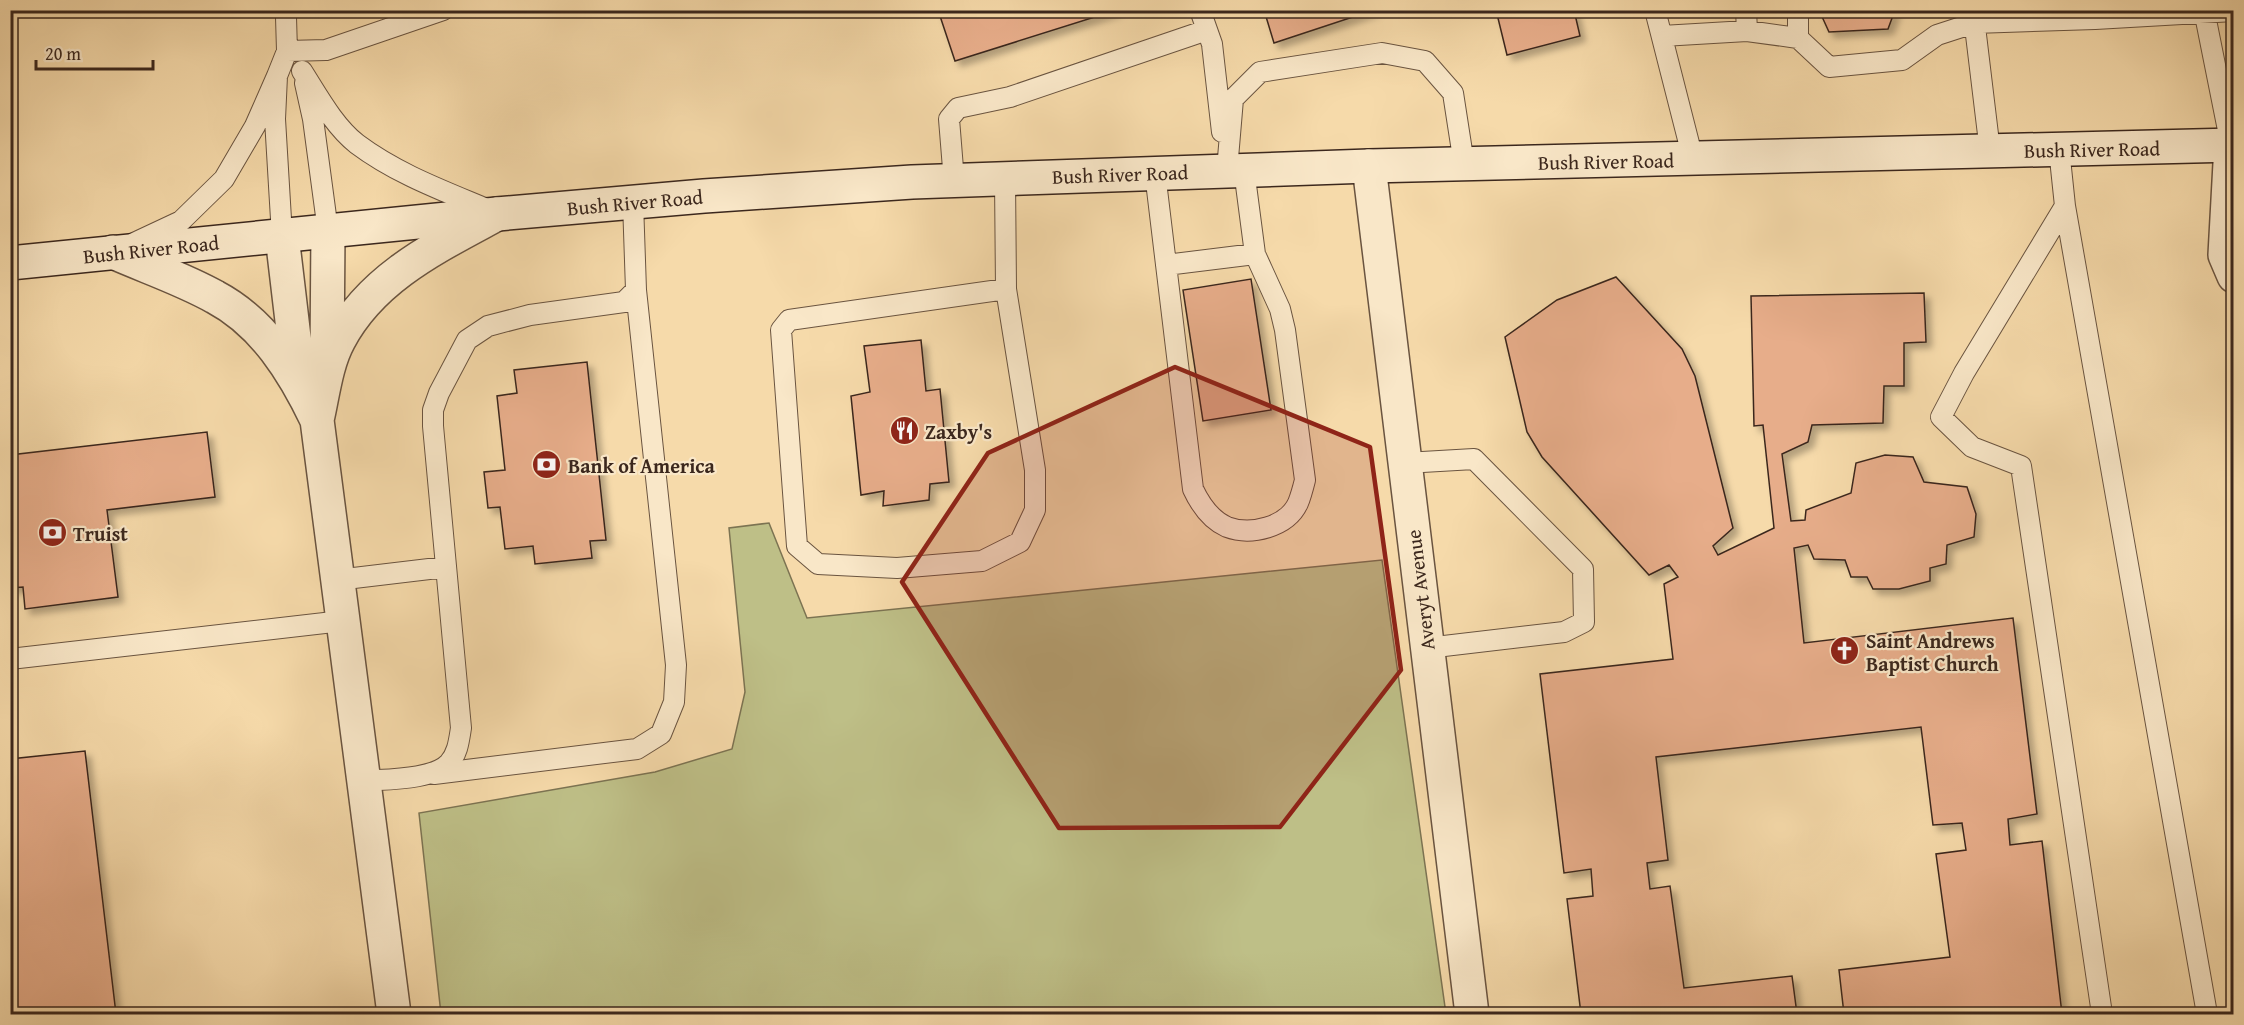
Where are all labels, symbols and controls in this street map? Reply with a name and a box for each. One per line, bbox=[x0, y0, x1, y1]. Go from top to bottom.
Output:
scale bar bbox=[36, 33, 153, 71]
text: 20 m bbox=[45, 40, 81, 67]
street label: Bush River Road bbox=[2024, 133, 2161, 165]
street label: Bush River Road bbox=[1538, 145, 1675, 177]
street label: Bush River Road bbox=[1051, 157, 1189, 191]
street label: Bush River Road bbox=[566, 182, 704, 222]
street label: Bush River Road bbox=[82, 227, 221, 271]
restaurant icon: Zaxby's bbox=[888, 415, 920, 447]
place label: Zaxby's bbox=[925, 417, 992, 446]
bank icon: Bank of America bbox=[531, 449, 563, 481]
place label: Bank of America bbox=[568, 451, 716, 480]
bank icon: Truist bbox=[36, 517, 68, 549]
place label: Truist bbox=[73, 519, 128, 548]
street label: Averyt Avenue bbox=[1398, 528, 1442, 652]
place label: Saint Andrews Baptist Church bbox=[1866, 626, 1999, 678]
church icon: Saint Andrews Baptist Church bbox=[1829, 635, 1861, 667]

